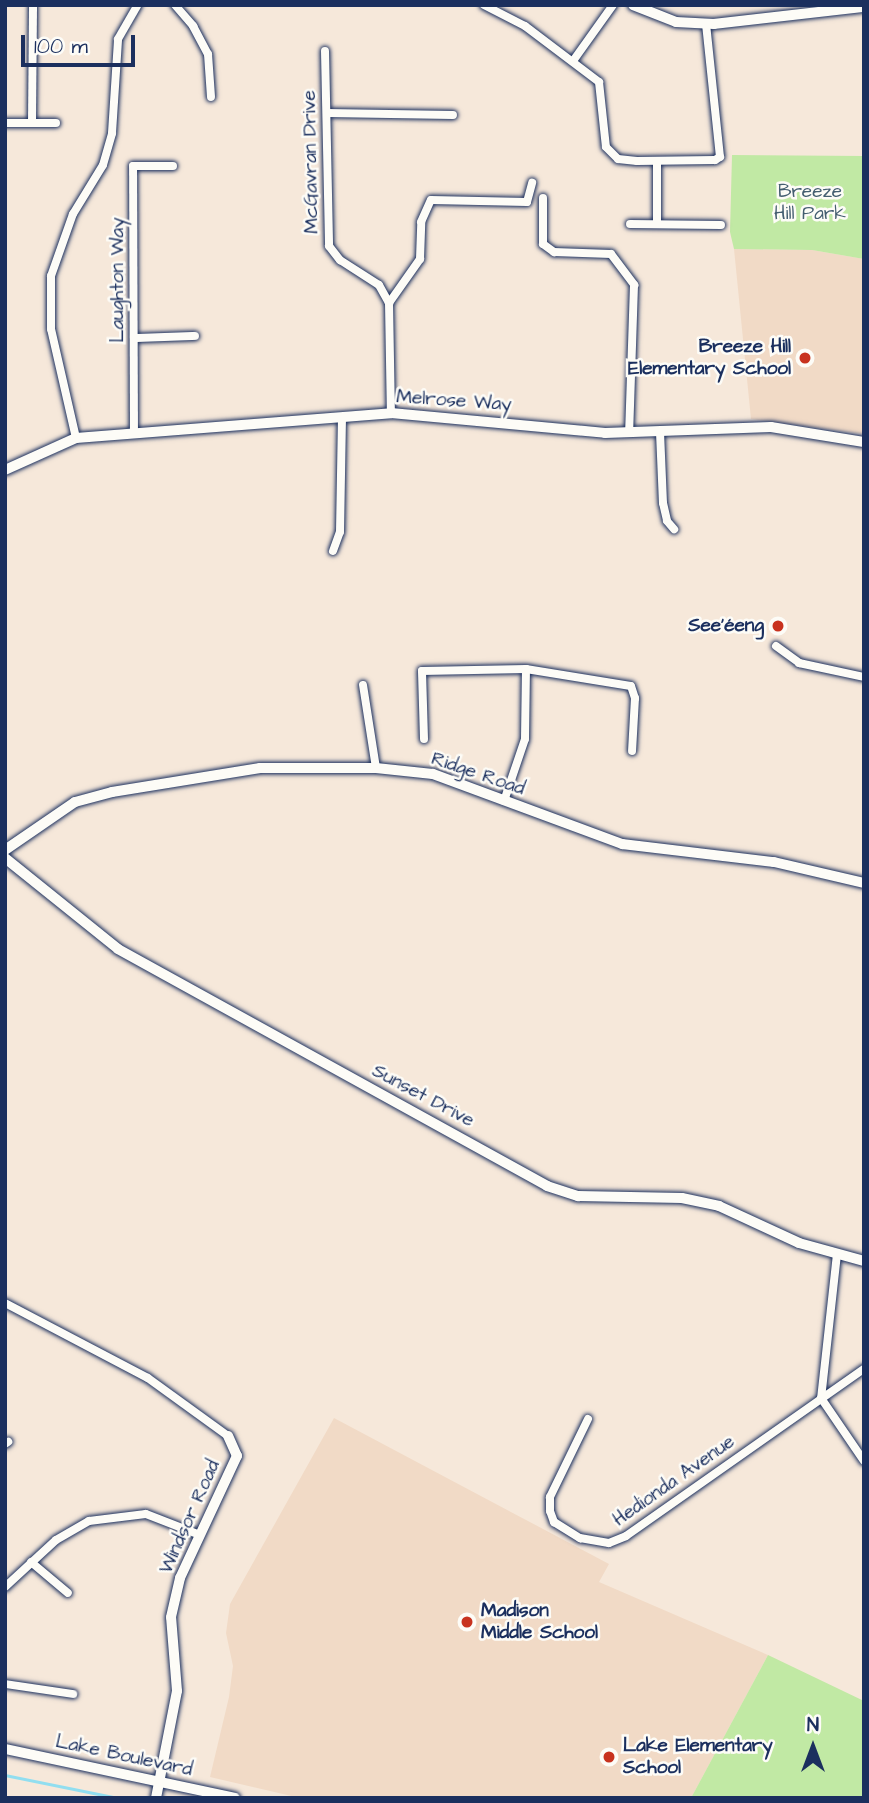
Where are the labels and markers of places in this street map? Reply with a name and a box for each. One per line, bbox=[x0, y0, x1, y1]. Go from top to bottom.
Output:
place label: Breeze Hill Elementary School bbox=[628, 336, 791, 380]
marker: Breeze Hill Elementary School bbox=[797, 350, 813, 366]
place label: See'éeng bbox=[688, 615, 764, 637]
marker: See'éeng bbox=[770, 618, 786, 634]
place label: Madison Middle School bbox=[481, 1600, 598, 1644]
marker: Madison Middle School bbox=[459, 1614, 475, 1630]
place label: Lake Elementary School bbox=[623, 1735, 773, 1779]
marker: Lake Elementary School bbox=[601, 1749, 617, 1765]

